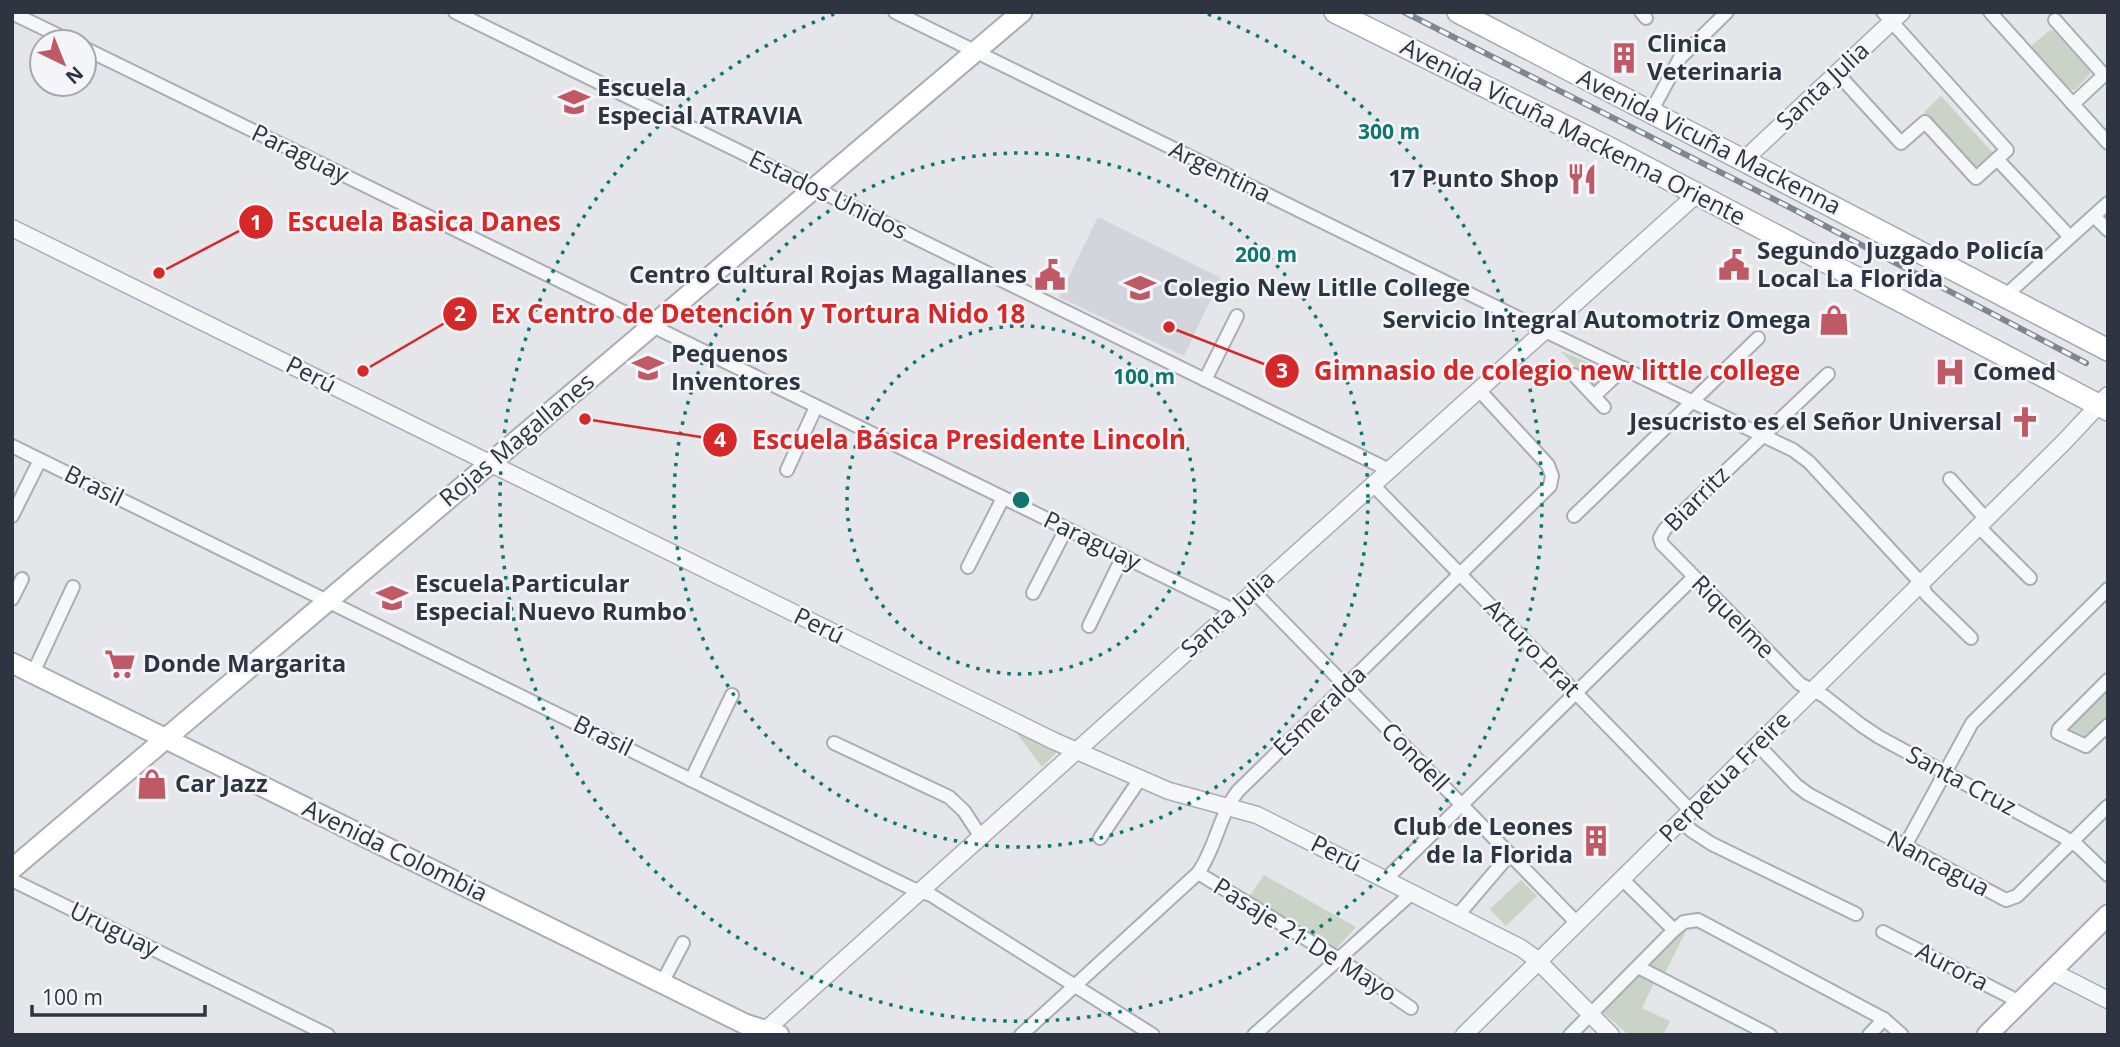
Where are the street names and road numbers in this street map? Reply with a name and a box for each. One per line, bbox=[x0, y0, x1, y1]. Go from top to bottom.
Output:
street label: Avenida Vicuña Mackenna Oriente bbox=[1396, 32, 1750, 232]
street label: Santa Julia bbox=[1768, 33, 1876, 137]
street label: Avenida Vicuña Mackenna bbox=[1572, 63, 1846, 221]
street label: Paraguay bbox=[247, 115, 356, 191]
street label: Argentina bbox=[1164, 132, 1277, 209]
street label: Estados Unidos bbox=[744, 141, 913, 246]
street label: Perú bbox=[281, 347, 343, 400]
street label: Rojas Magallanes bbox=[432, 364, 600, 513]
street label: Brasil bbox=[59, 456, 130, 513]
street label: Biarritz bbox=[1656, 458, 1736, 538]
street label: Paraguay bbox=[1039, 502, 1148, 578]
street label: Santa Julia bbox=[1173, 562, 1281, 664]
street label: Riquelme bbox=[1685, 567, 1783, 665]
street label: Arturo Prat bbox=[1478, 591, 1588, 703]
street label: Perú bbox=[789, 598, 850, 651]
street label: Esmeralda bbox=[1265, 657, 1373, 763]
street label: Perpetua Freire bbox=[1651, 703, 1797, 849]
street label: Brasil bbox=[568, 706, 639, 763]
street label: Condell bbox=[1375, 714, 1457, 798]
street label: Santa Cruz bbox=[1901, 737, 2023, 822]
street label: Avenida Colombia bbox=[298, 791, 494, 909]
street label: Nancagua bbox=[1881, 822, 1996, 904]
street label: Perú bbox=[1306, 826, 1368, 879]
street label: Pasaje 21 De Mayo bbox=[1208, 869, 1404, 1008]
street label: Uruguay bbox=[65, 893, 166, 965]
street label: Aurora bbox=[1911, 933, 1995, 998]

